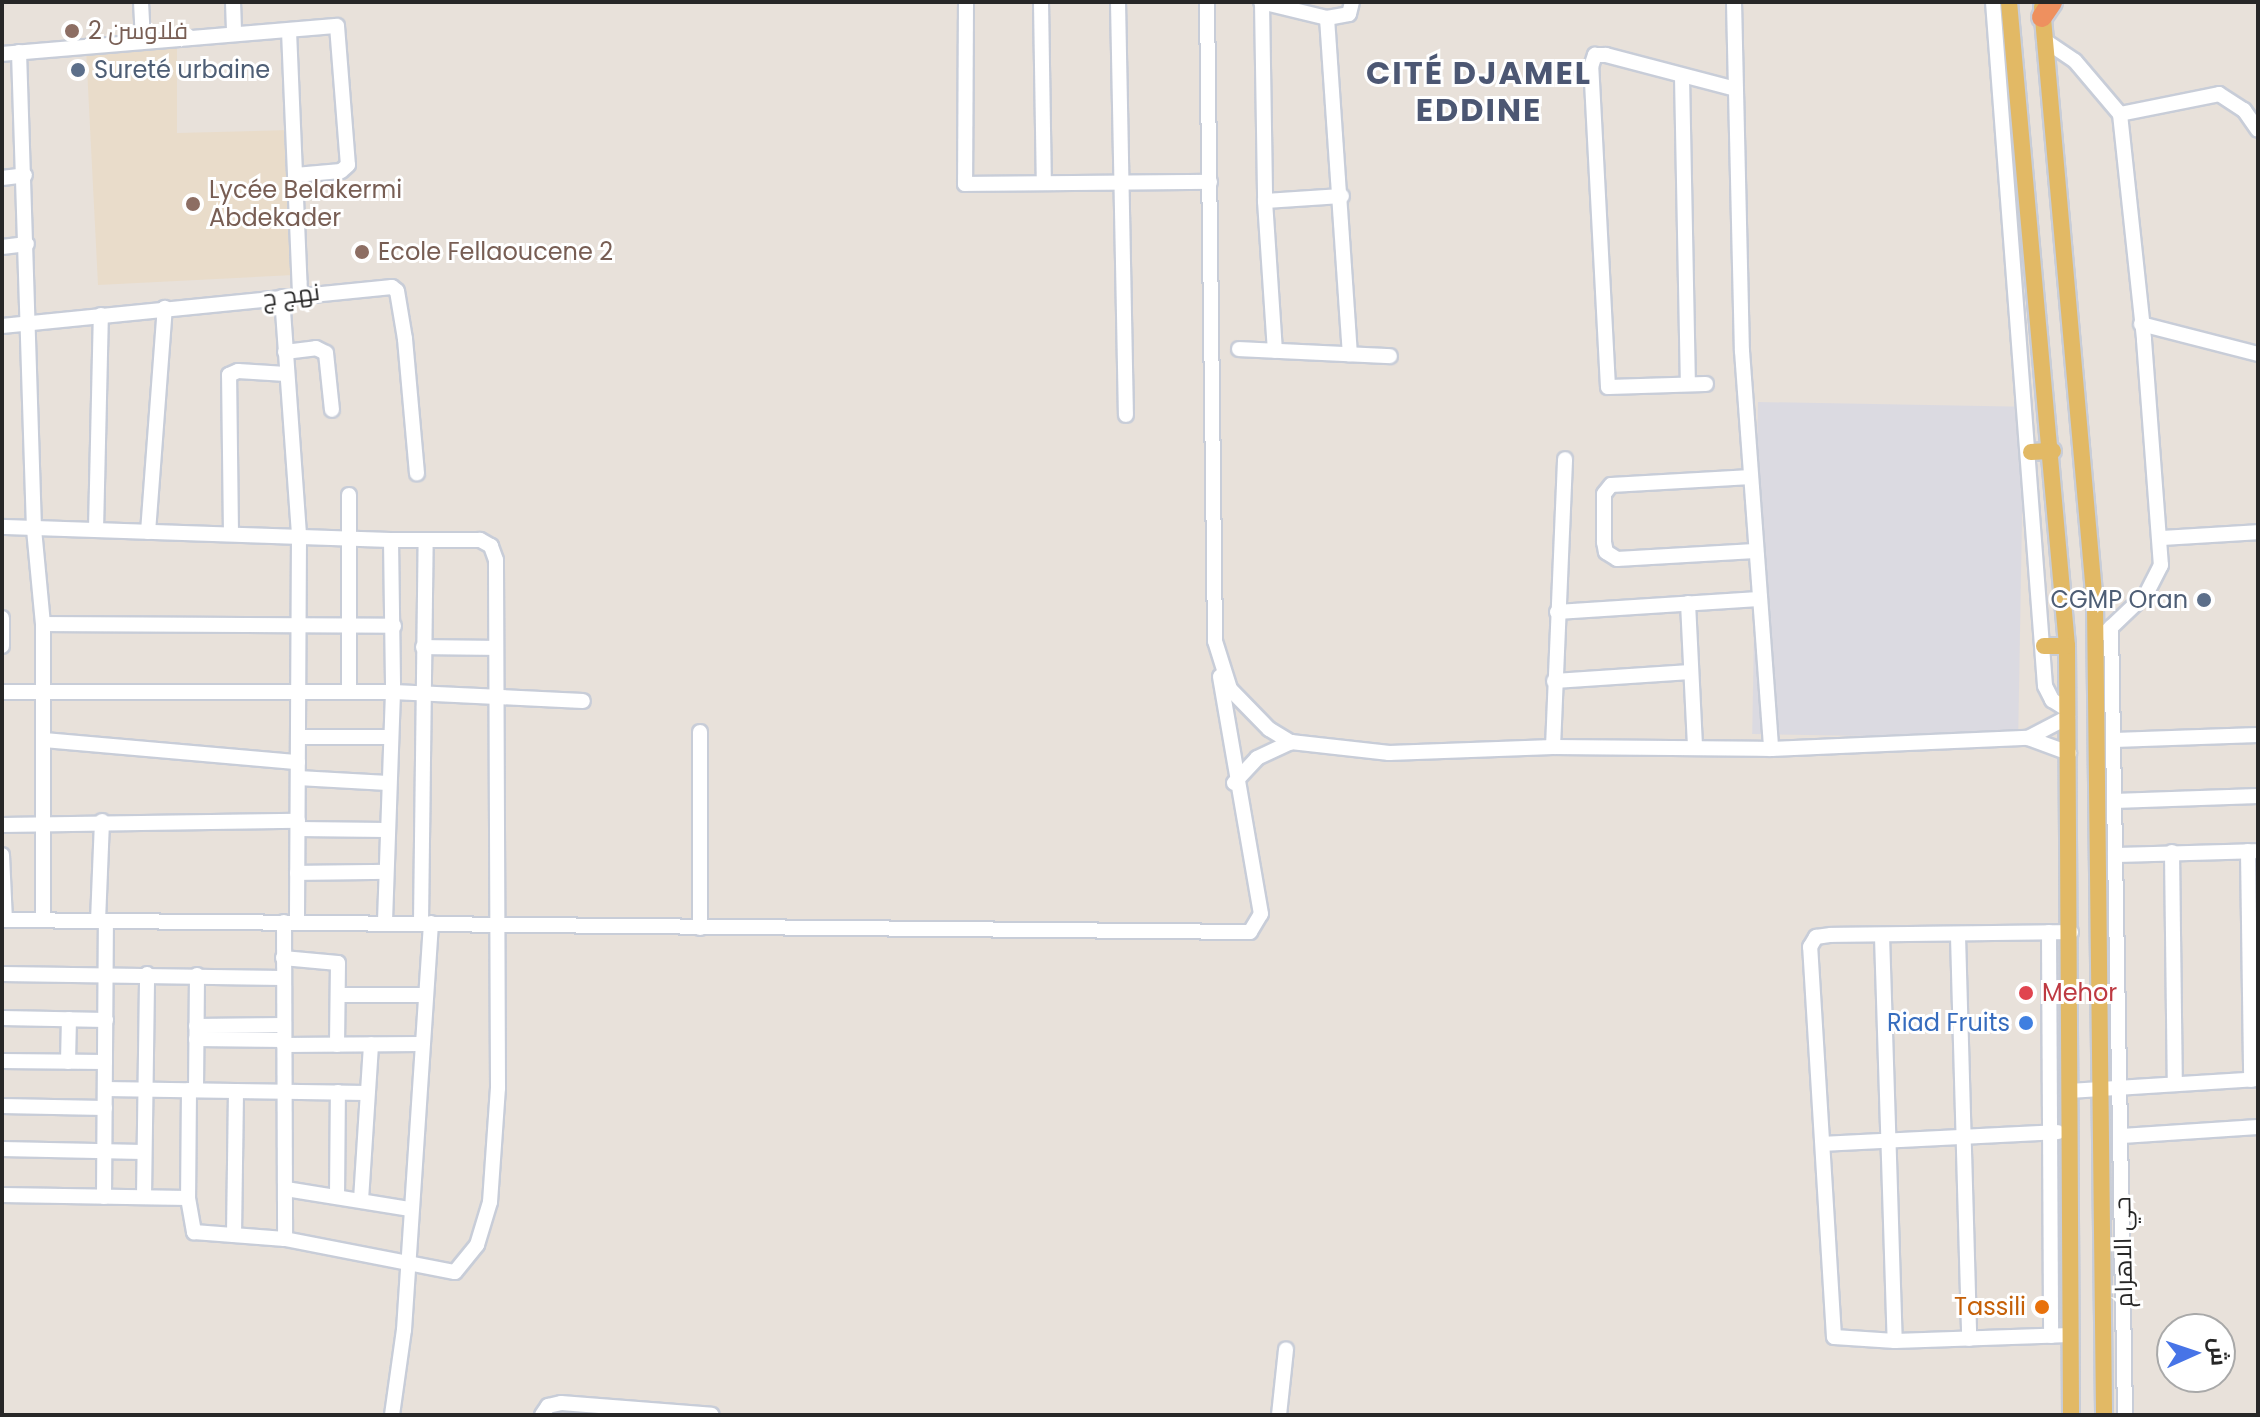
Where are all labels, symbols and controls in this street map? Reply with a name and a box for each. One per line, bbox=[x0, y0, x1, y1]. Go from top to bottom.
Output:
place label: فلاوسن 2 bbox=[88, 17, 188, 45]
marker: فلاوسن 2 bbox=[63, 22, 81, 40]
district label: CITÉ DJAMEL EDDINE bbox=[1366, 55, 1592, 130]
place label: Sureté urbaine bbox=[94, 56, 270, 84]
marker: Sureté urbaine bbox=[69, 61, 87, 79]
place label: Lycée Belakermi Abdekader bbox=[209, 176, 402, 232]
marker: Lycée Belakermi Abdekader bbox=[184, 195, 202, 213]
place label: Ecole Fellaoucene 2 bbox=[378, 238, 613, 266]
marker: Ecole Fellaoucene 2 bbox=[353, 243, 371, 261]
street label: نهج ج bbox=[261, 277, 321, 313]
place label: CGMP Oran bbox=[2050, 586, 2188, 614]
marker: CGMP Oran bbox=[2195, 591, 2213, 609]
place label: Mehor bbox=[2042, 979, 2117, 1007]
marker: Mehor bbox=[2017, 984, 2035, 1002]
place label: Riad Fruits bbox=[1887, 1009, 2010, 1037]
marker: Riad Fruits bbox=[2017, 1014, 2035, 1032]
street label: حي الاهرام bbox=[2108, 1196, 2138, 1308]
place label: Tassili bbox=[1954, 1293, 2026, 1321]
marker: Tassili bbox=[2033, 1298, 2051, 1316]
north arrow bbox=[2156, 1313, 2236, 1393]
text: ش bbox=[2202, 1337, 2235, 1367]

